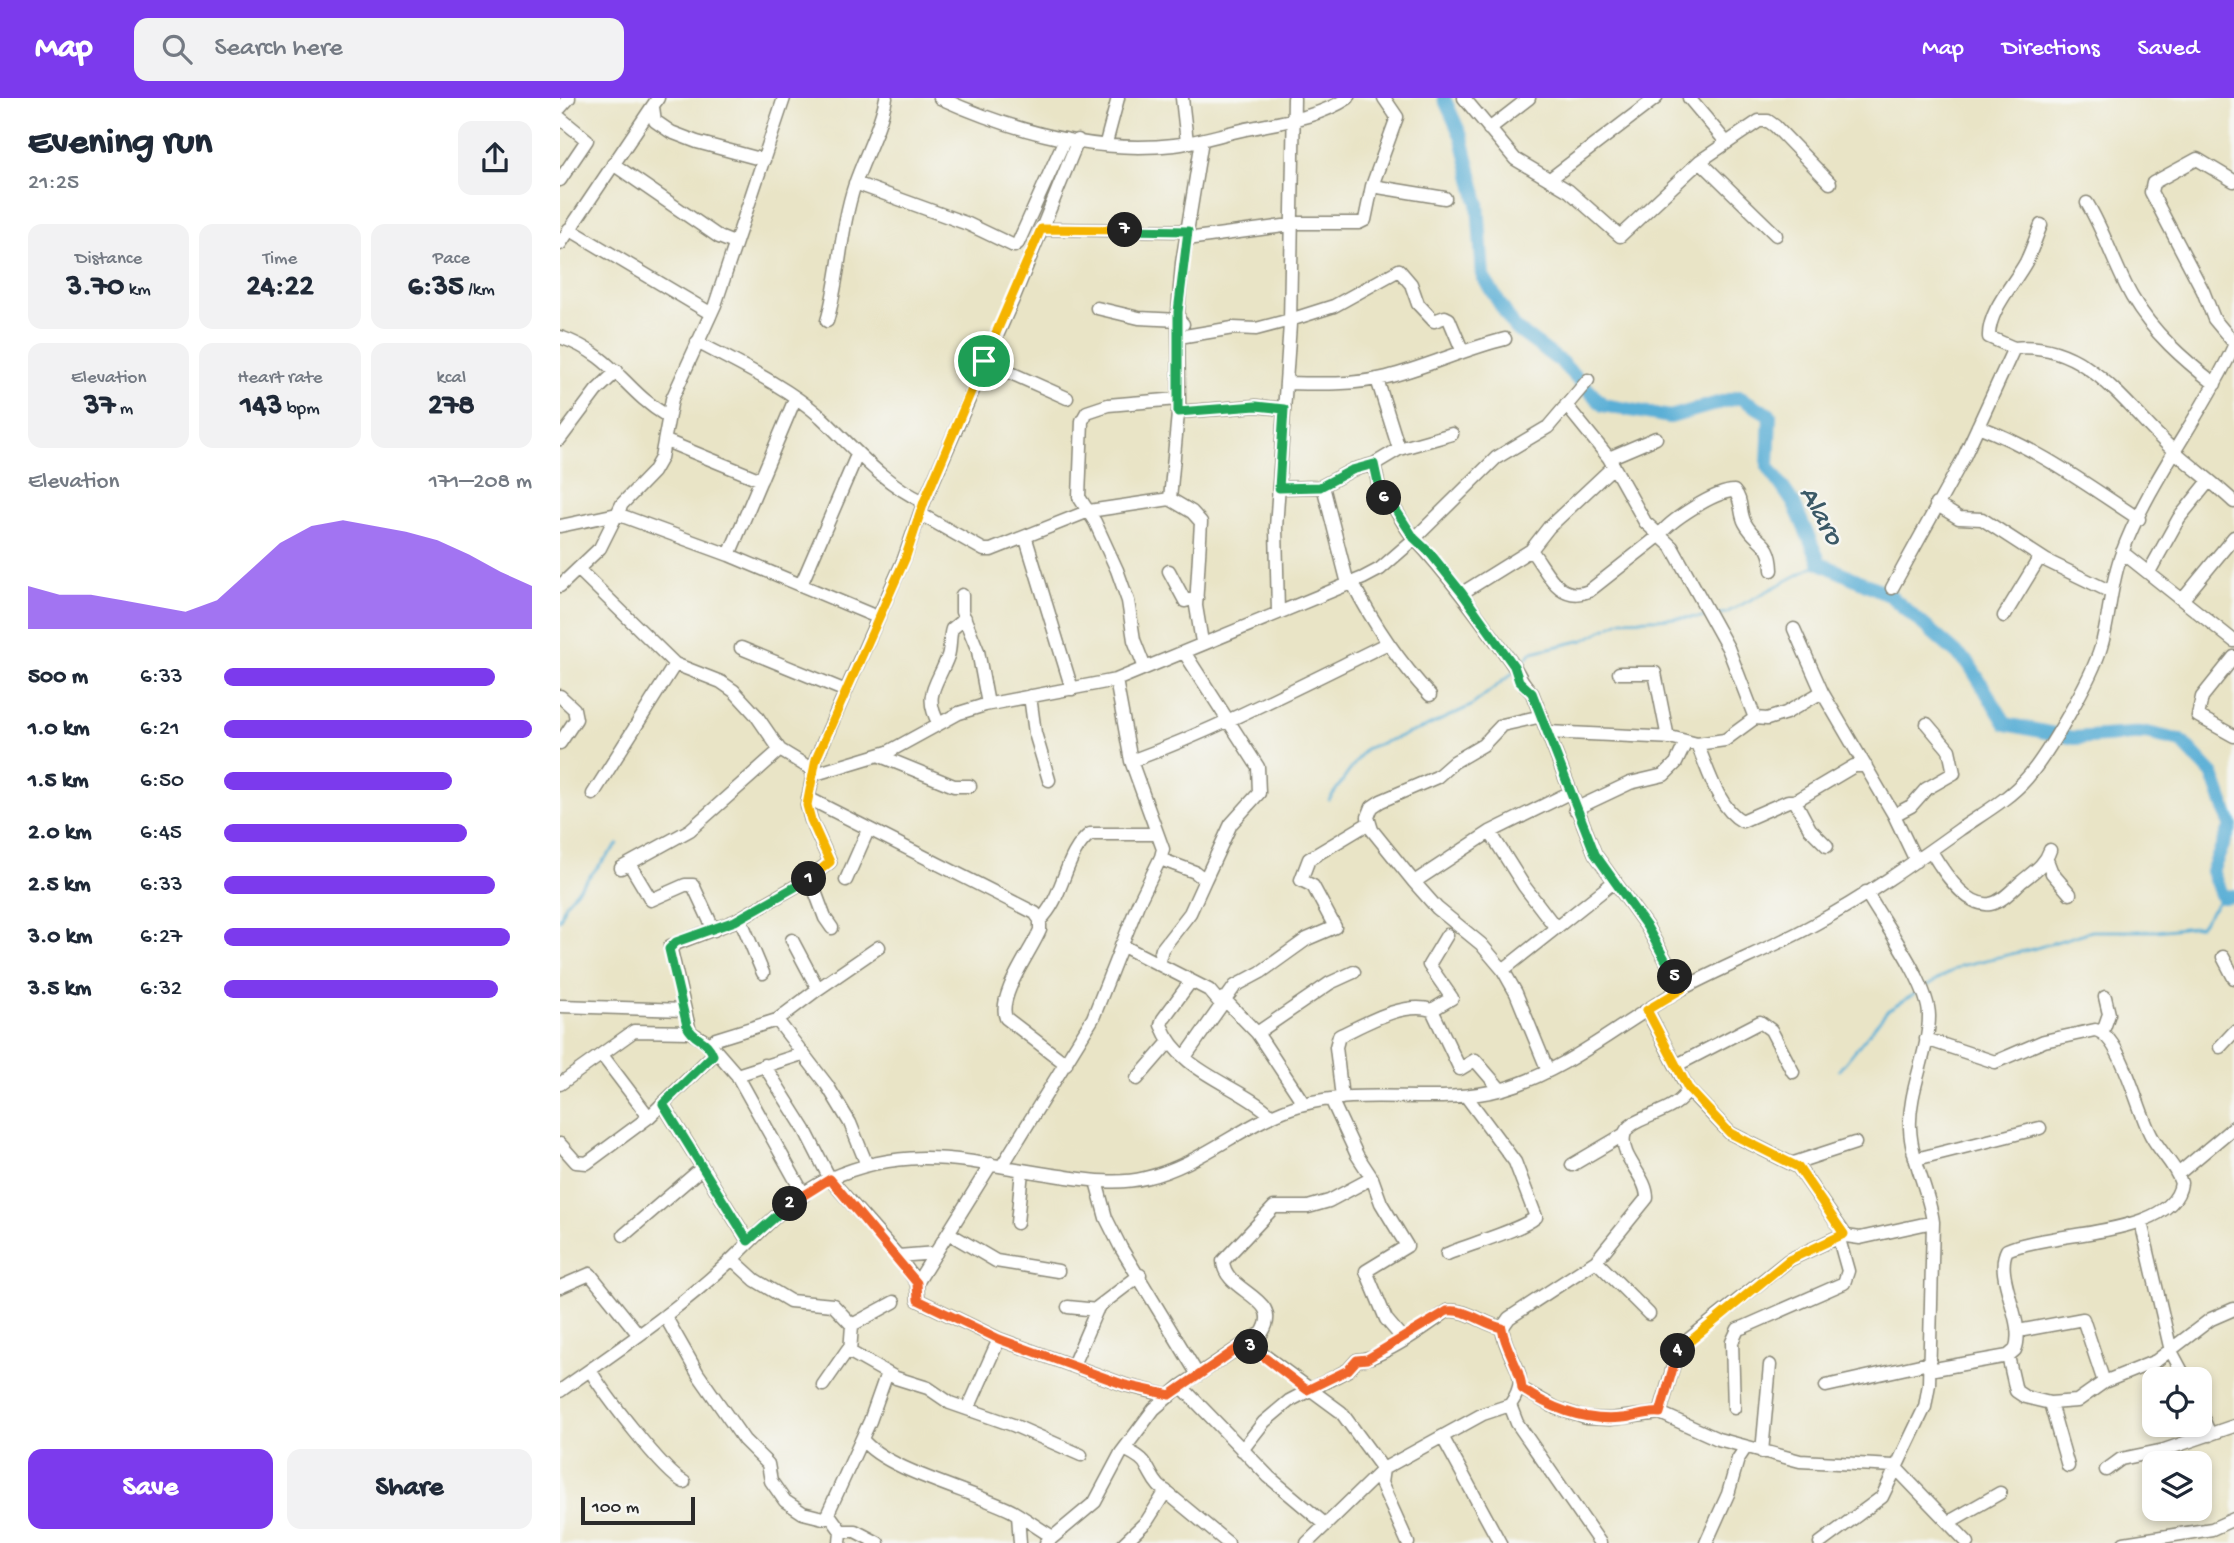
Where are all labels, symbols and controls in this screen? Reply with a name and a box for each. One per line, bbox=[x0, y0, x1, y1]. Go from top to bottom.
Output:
search box bbox=[134, 18, 624, 81]
text: Map bbox=[35, 30, 92, 68]
icon: search bbox=[158, 30, 196, 68]
text: Search here bbox=[214, 34, 343, 65]
text: Map bbox=[1922, 35, 1964, 64]
text: Directions bbox=[2002, 35, 2100, 64]
text: Saved bbox=[2138, 35, 2199, 64]
button: share bbox=[458, 121, 532, 195]
text: Evening run bbox=[28, 122, 212, 166]
text: 21:25 bbox=[28, 170, 79, 197]
pin: 7 bbox=[1108, 212, 1142, 248]
text: 7 bbox=[1120, 218, 1129, 241]
text: Distance bbox=[75, 248, 142, 271]
text: Time bbox=[263, 248, 297, 271]
text: Pace bbox=[433, 248, 470, 271]
text: 3.70 bbox=[67, 271, 124, 306]
text: 24:22 bbox=[246, 271, 314, 306]
text: 6:35 bbox=[408, 271, 464, 306]
text: km bbox=[124, 279, 151, 302]
text: /km bbox=[464, 279, 495, 302]
pin bbox=[954, 331, 1014, 391]
icon: arrive bbox=[965, 342, 1003, 380]
text: Elevation bbox=[71, 367, 146, 390]
text: Heart rate bbox=[237, 367, 323, 390]
text: kcal bbox=[436, 367, 466, 390]
text: 37 bbox=[84, 390, 115, 425]
text: 143 bbox=[240, 390, 282, 425]
text: 278 bbox=[428, 390, 475, 425]
text: m bbox=[115, 398, 133, 421]
text: bpm bbox=[282, 398, 320, 421]
text: Elevation bbox=[28, 469, 119, 496]
text: 171–208 m bbox=[429, 469, 532, 496]
pin: 6 bbox=[1366, 480, 1402, 516]
water label: Alaro bbox=[1790, 481, 1850, 553]
text: 6 bbox=[1379, 486, 1388, 509]
text: 500 m bbox=[28, 664, 88, 691]
text: 6:33 bbox=[140, 664, 183, 691]
text: 1.0 km bbox=[28, 716, 90, 743]
text: 6:21 bbox=[140, 716, 179, 743]
text: 1.5 km bbox=[28, 768, 89, 795]
text: 6:50 bbox=[140, 768, 184, 795]
text: 2.0 km bbox=[28, 820, 92, 847]
text: 6:45 bbox=[140, 820, 182, 847]
pin: 1 bbox=[792, 862, 826, 896]
text: 1 bbox=[805, 867, 812, 890]
text: 2.5 km bbox=[28, 872, 91, 899]
text: 6:33 bbox=[140, 872, 183, 899]
text: 3.0 km bbox=[28, 924, 92, 951]
text: 6:27 bbox=[140, 924, 182, 951]
pin: 5 bbox=[1658, 960, 1692, 994]
text: 5 bbox=[1670, 965, 1680, 988]
text: 3.5 km bbox=[28, 976, 91, 1003]
text: 6:32 bbox=[140, 976, 182, 1003]
pin: 2 bbox=[772, 1186, 807, 1222]
text: 2 bbox=[785, 1192, 794, 1215]
pin: 3 bbox=[1234, 1330, 1268, 1364]
pin: 4 bbox=[1660, 1334, 1696, 1368]
text: 3 bbox=[1246, 1335, 1255, 1358]
text: 4 bbox=[1673, 1339, 1682, 1362]
map controls bbox=[2142, 1367, 2212, 1521]
button: locate bbox=[2142, 1367, 2212, 1437]
button: Save bbox=[28, 1449, 273, 1529]
button: Share bbox=[287, 1449, 532, 1529]
button: layers bbox=[2142, 1451, 2212, 1521]
scale bar bbox=[581, 1494, 695, 1526]
text: 100 m bbox=[592, 1497, 639, 1520]

